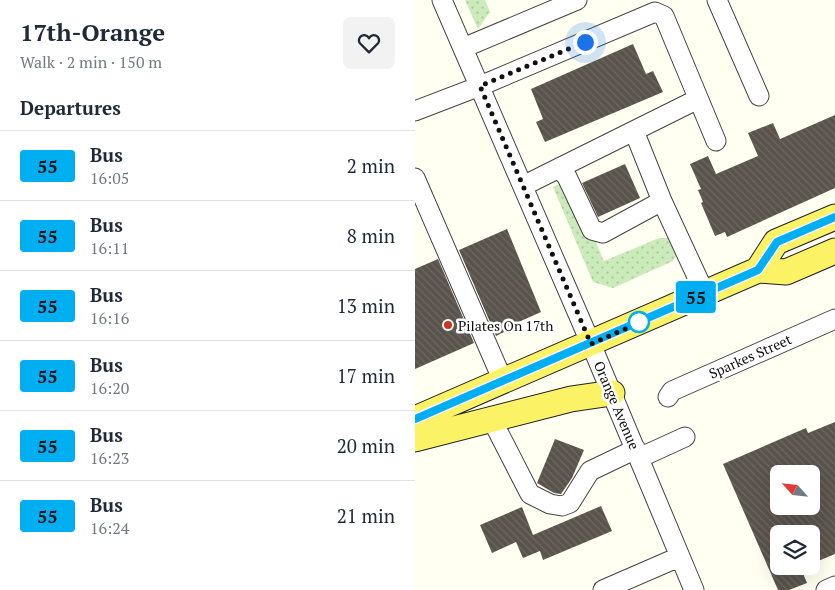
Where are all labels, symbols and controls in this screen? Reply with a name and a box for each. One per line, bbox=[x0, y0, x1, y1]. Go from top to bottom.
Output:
text: 17th-Orange bbox=[20, 16, 165, 48]
button: heart bbox=[343, 17, 395, 69]
your location bbox=[573, 30, 598, 55]
text: Walk · 2 min · 150 m bbox=[20, 51, 162, 73]
text: Departures bbox=[20, 95, 121, 120]
text: Bus bbox=[90, 142, 123, 167]
text: 2 min bbox=[347, 153, 395, 178]
text: 55 bbox=[37, 154, 58, 178]
text: 16:05 bbox=[90, 167, 129, 189]
text: Bus bbox=[90, 212, 123, 237]
text: 8 min bbox=[347, 223, 395, 248]
text: 55 bbox=[37, 224, 58, 248]
text: 16:11 bbox=[90, 237, 129, 259]
line badge: 55 bbox=[673, 281, 719, 313]
text: Bus bbox=[90, 282, 123, 307]
text: 55 bbox=[686, 285, 706, 309]
text: 13 min bbox=[337, 293, 395, 318]
text: 55 bbox=[37, 294, 58, 318]
text: 16:16 bbox=[90, 307, 129, 329]
unlabelled marker bbox=[628, 311, 650, 333]
place label: Pilates On 17th bbox=[458, 316, 553, 335]
marker: Pilates On 17th bbox=[442, 319, 454, 331]
street label: Sparkes Street bbox=[706, 329, 795, 383]
text: Bus bbox=[90, 352, 123, 377]
street label: Orange Avenue bbox=[590, 358, 644, 452]
text: 17 min bbox=[337, 363, 395, 388]
text: 55 bbox=[37, 364, 58, 388]
text: 16:20 bbox=[90, 377, 129, 399]
text: Bus bbox=[90, 422, 123, 447]
text: 20 min bbox=[337, 433, 395, 458]
text: 55 bbox=[37, 434, 58, 458]
text: 16:23 bbox=[90, 447, 129, 469]
north arrow bbox=[770, 465, 820, 515]
map controls bbox=[770, 465, 820, 575]
text: Bus bbox=[90, 492, 123, 517]
text: 21 min bbox=[337, 503, 395, 528]
text: 55 bbox=[37, 504, 58, 528]
text: 16:24 bbox=[90, 517, 129, 539]
button: layers bbox=[770, 525, 820, 575]

